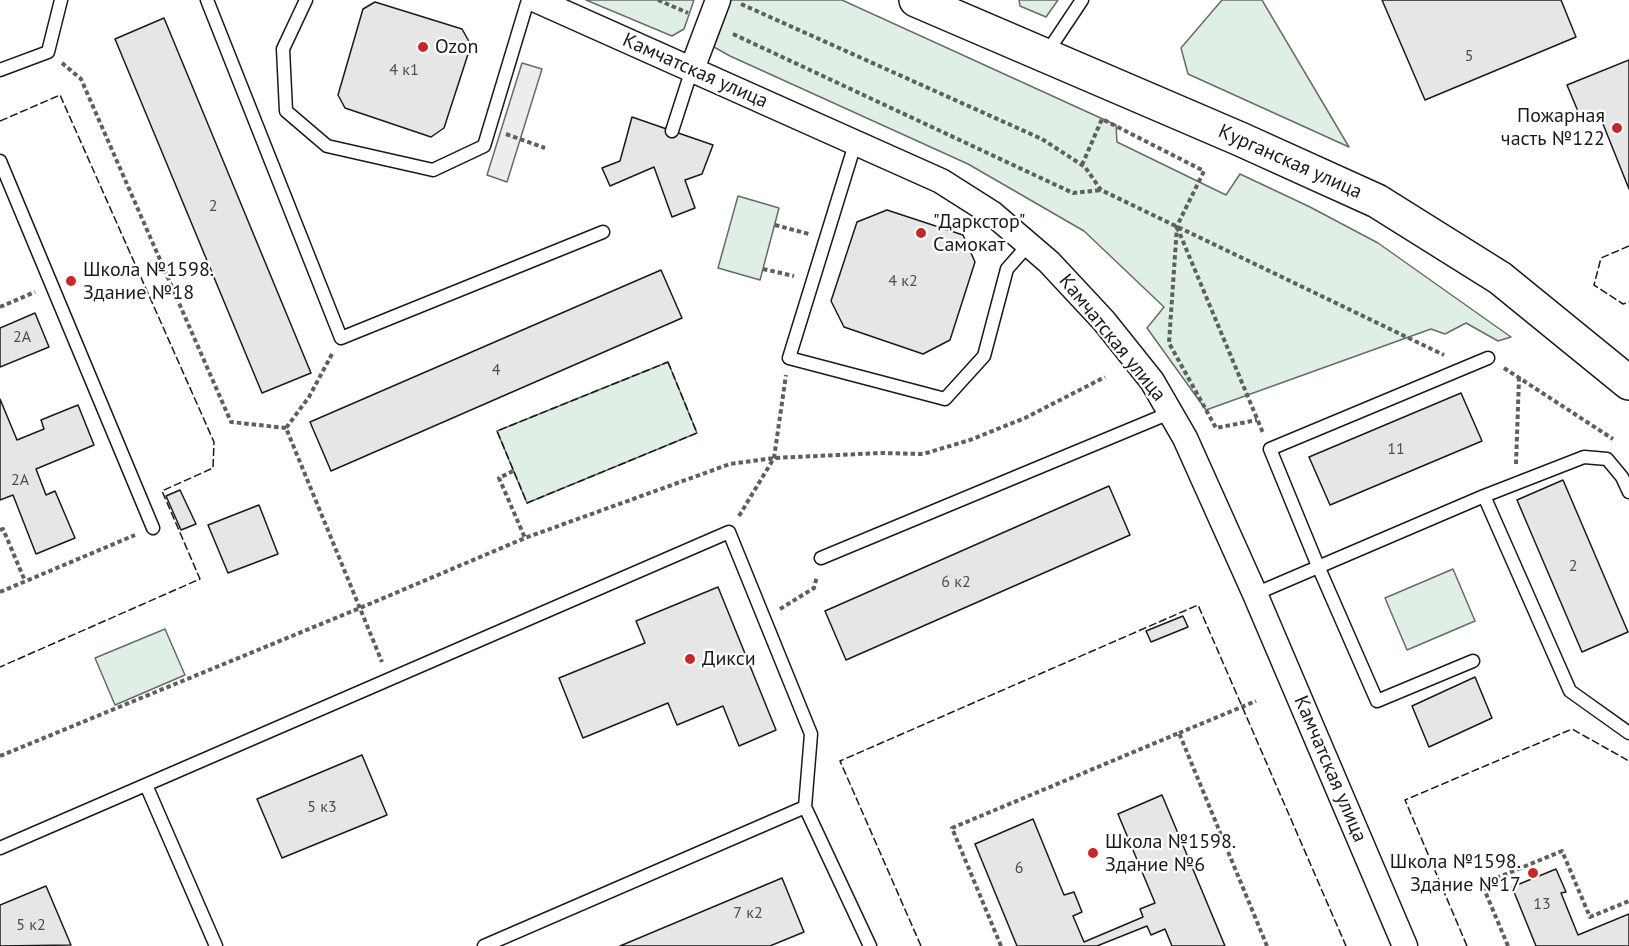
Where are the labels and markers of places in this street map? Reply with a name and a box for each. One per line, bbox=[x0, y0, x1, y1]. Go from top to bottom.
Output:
place label: Ozon bbox=[435, 35, 478, 59]
marker: Ozon bbox=[416, 40, 430, 54]
place label: Пожарная часть №122 bbox=[1501, 104, 1605, 151]
marker: Пожарная часть №122 bbox=[1610, 121, 1624, 135]
place label: "Даркстор" Самокат bbox=[933, 210, 1025, 257]
marker: "Даркстор" Самокат bbox=[914, 226, 928, 240]
place label: Школа №1598. Здание №18 bbox=[83, 258, 214, 305]
marker: Школа №1598. Здание №18 bbox=[64, 274, 78, 288]
place label: Дикси bbox=[702, 647, 756, 671]
marker: Дикси bbox=[683, 652, 697, 666]
place label: Школа №1598. Здание №6 bbox=[1105, 830, 1236, 877]
marker: Школа №1598. Здание №6 bbox=[1086, 846, 1100, 860]
place label: Школа №1598. Здание №17 bbox=[1390, 850, 1521, 897]
marker: Школа №1598. Здание №17 bbox=[1526, 866, 1540, 880]

